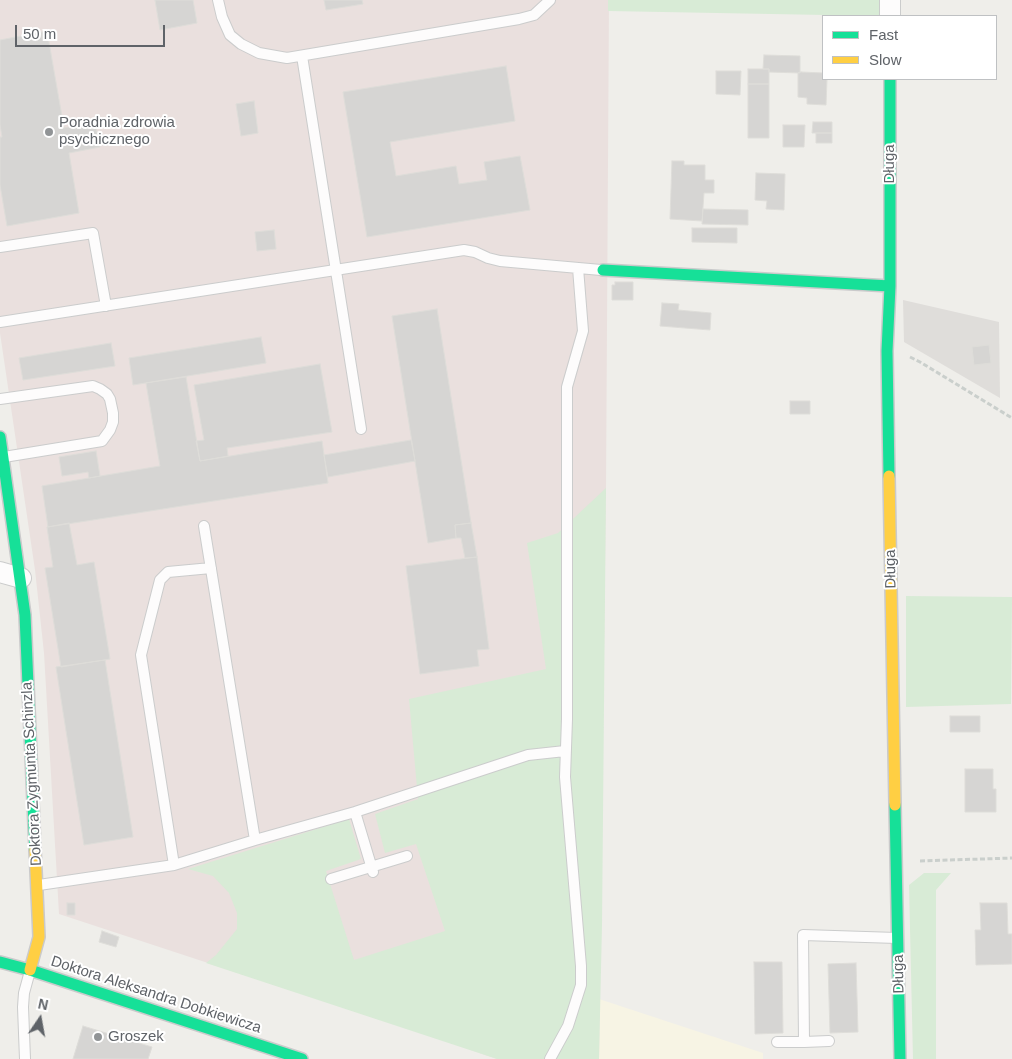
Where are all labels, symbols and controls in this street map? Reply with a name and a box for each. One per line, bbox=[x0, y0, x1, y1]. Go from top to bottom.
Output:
scale bar bbox=[18, 15, 168, 47]
legend bbox=[822, 15, 997, 80]
text: 50 m bbox=[23, 25, 56, 42]
text: Fast bbox=[869, 26, 898, 43]
text: Slow bbox=[869, 51, 902, 68]
place label: Poradnia zdrowia psychicznego bbox=[59, 114, 175, 149]
marker: Poradnia zdrowia psychicznego bbox=[43, 126, 55, 138]
street label: Długa bbox=[881, 144, 899, 184]
street label: Długa bbox=[882, 549, 900, 589]
street label: Doktora Zygmunta Schinzla bbox=[18, 682, 46, 866]
street label: Doktora Aleksandra Dobkiewicza bbox=[49, 952, 263, 1038]
street label: Długa bbox=[890, 954, 908, 994]
north arrow bbox=[15, 994, 65, 1044]
text: N bbox=[37, 995, 50, 1013]
place label: Groszek bbox=[108, 1028, 164, 1046]
marker: Groszek bbox=[92, 1031, 104, 1043]

